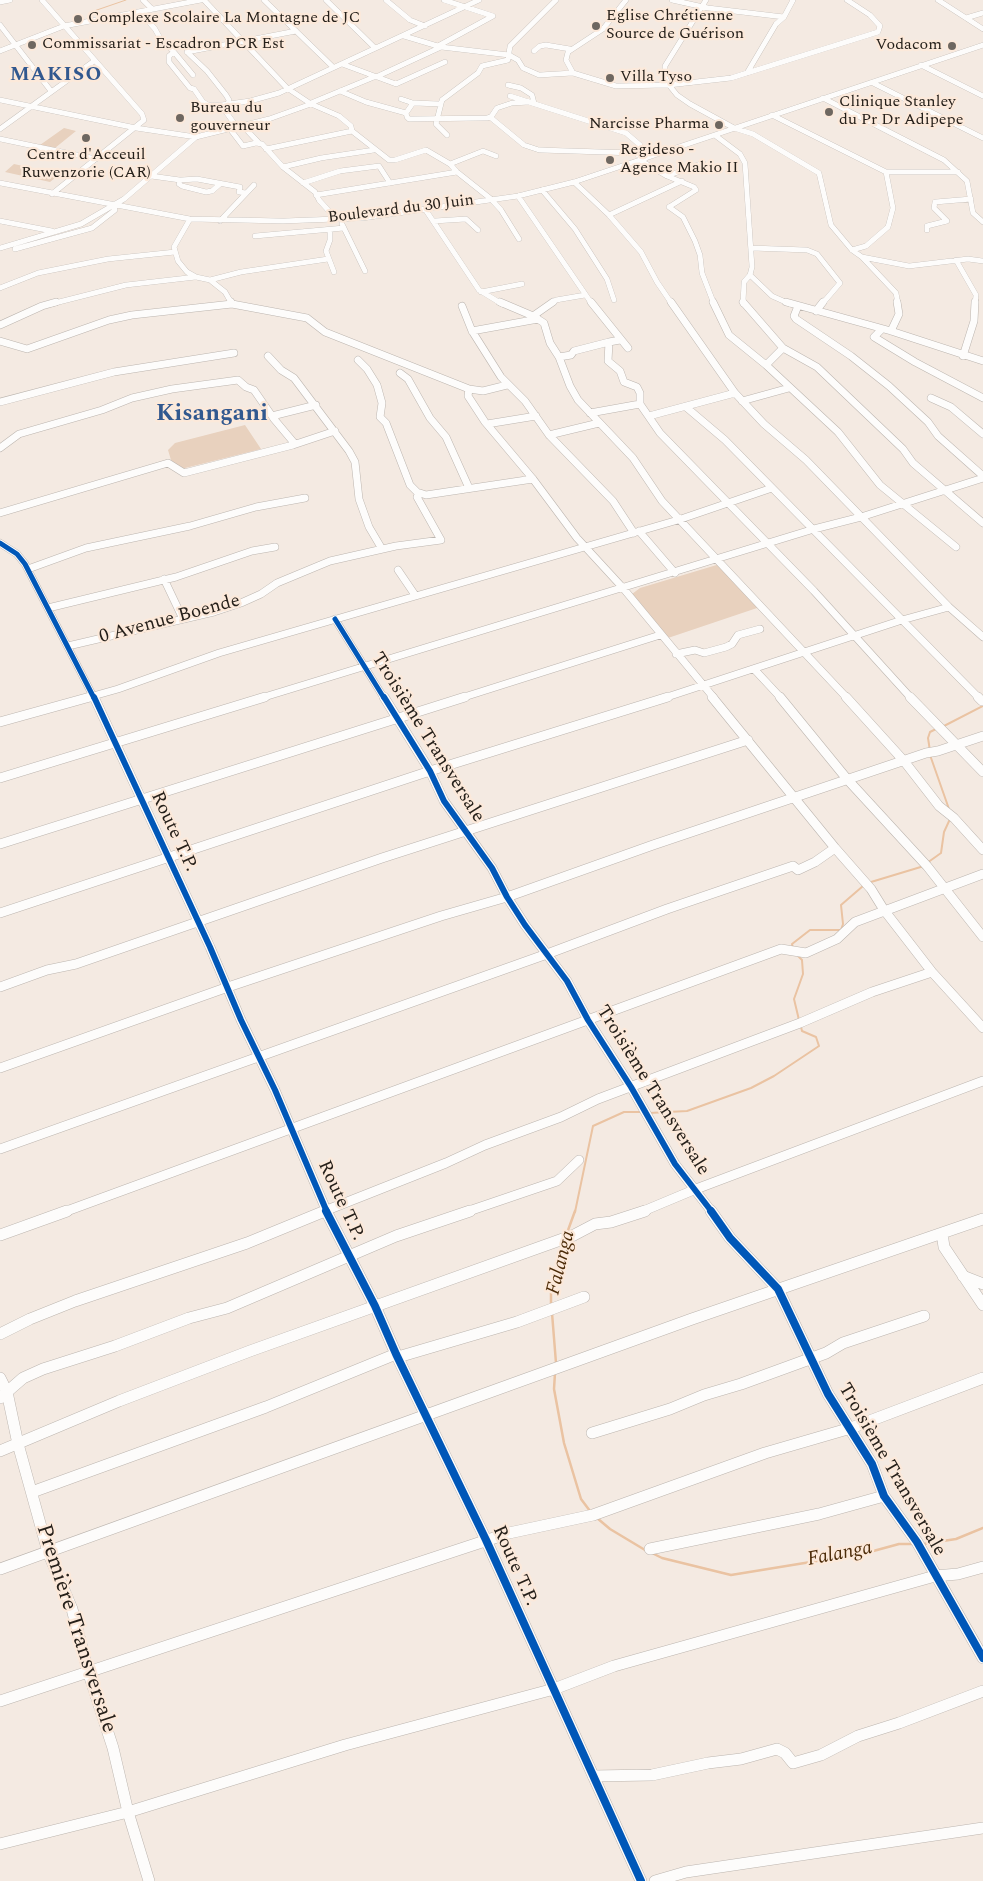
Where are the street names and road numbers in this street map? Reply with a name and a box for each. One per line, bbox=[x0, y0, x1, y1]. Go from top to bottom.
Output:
street label: Boulevard du 30 Juin bbox=[327, 192, 475, 228]
street label: 0 Avenue Boende bbox=[97, 590, 243, 650]
street label: Troisième Transversale bbox=[365, 649, 489, 827]
street label: Route T.P. bbox=[145, 788, 201, 876]
street label: Troisième Transversale bbox=[590, 1002, 714, 1180]
street label: Route T.P. bbox=[312, 1157, 368, 1245]
street label: Troisième Transversale bbox=[832, 1379, 950, 1561]
street label: Première Transversale bbox=[29, 1521, 121, 1737]
street label: Route T.P. bbox=[486, 1522, 542, 1610]

